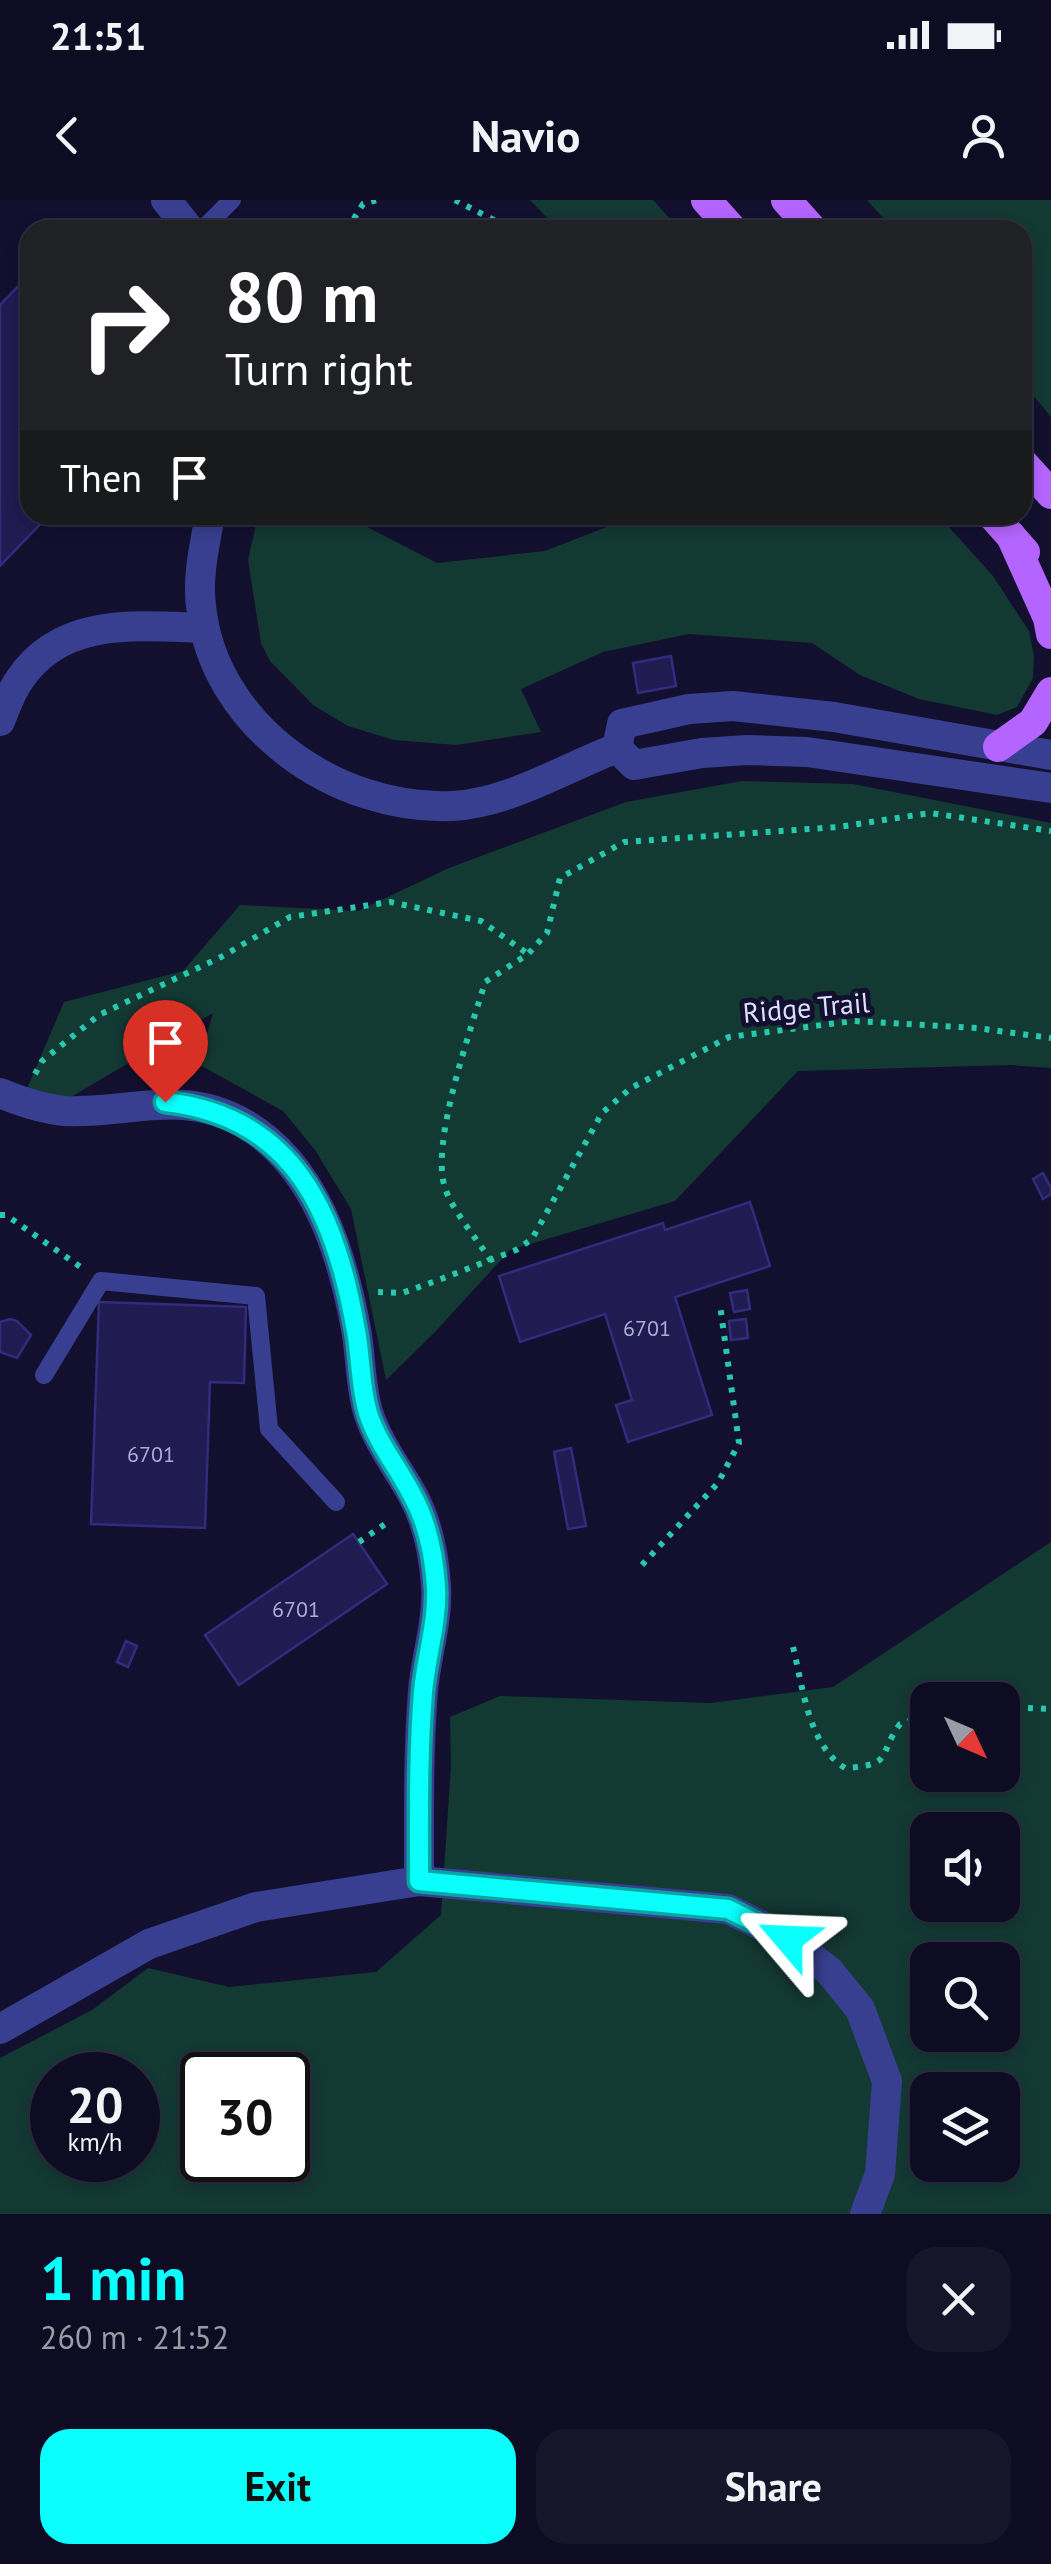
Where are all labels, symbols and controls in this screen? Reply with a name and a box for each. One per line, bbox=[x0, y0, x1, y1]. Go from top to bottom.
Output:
text: 21:51 bbox=[50, 11, 146, 60]
text: Navio bbox=[471, 106, 580, 164]
icon: back bbox=[40, 108, 95, 163]
icon: person bbox=[956, 108, 1011, 163]
text: 80 m bbox=[225, 251, 378, 341]
icon: right bbox=[60, 260, 190, 390]
text: Turn right bbox=[225, 339, 413, 397]
icon: arrive bbox=[162, 450, 217, 505]
text: Then bbox=[60, 453, 142, 502]
street label: Ridge Trail bbox=[741, 983, 871, 1031]
pin bbox=[123, 1000, 208, 1103]
icon: arrive bbox=[138, 1015, 193, 1070]
house number: 6701 bbox=[623, 1314, 671, 1342]
house number: 6701 bbox=[127, 1440, 175, 1468]
house number: 6701 bbox=[272, 1595, 320, 1623]
north arrow bbox=[910, 1682, 1020, 1792]
map controls bbox=[910, 1682, 1020, 2182]
button: sound bbox=[910, 1812, 1020, 1922]
position arrow bbox=[736, 1887, 840, 1991]
button: search bbox=[910, 1942, 1020, 2052]
speed limit sign: 30 bbox=[180, 2052, 310, 2182]
text: 20 bbox=[67, 2072, 123, 2137]
button: layers bbox=[910, 2072, 1020, 2182]
text: km/h bbox=[68, 2126, 122, 2158]
text: 1 min bbox=[40, 2239, 186, 2317]
button: close bbox=[906, 2247, 1011, 2352]
text: 260 m · 21:52 bbox=[40, 2316, 229, 2358]
button: Exit bbox=[40, 2429, 516, 2544]
button: Share bbox=[536, 2429, 1011, 2544]

